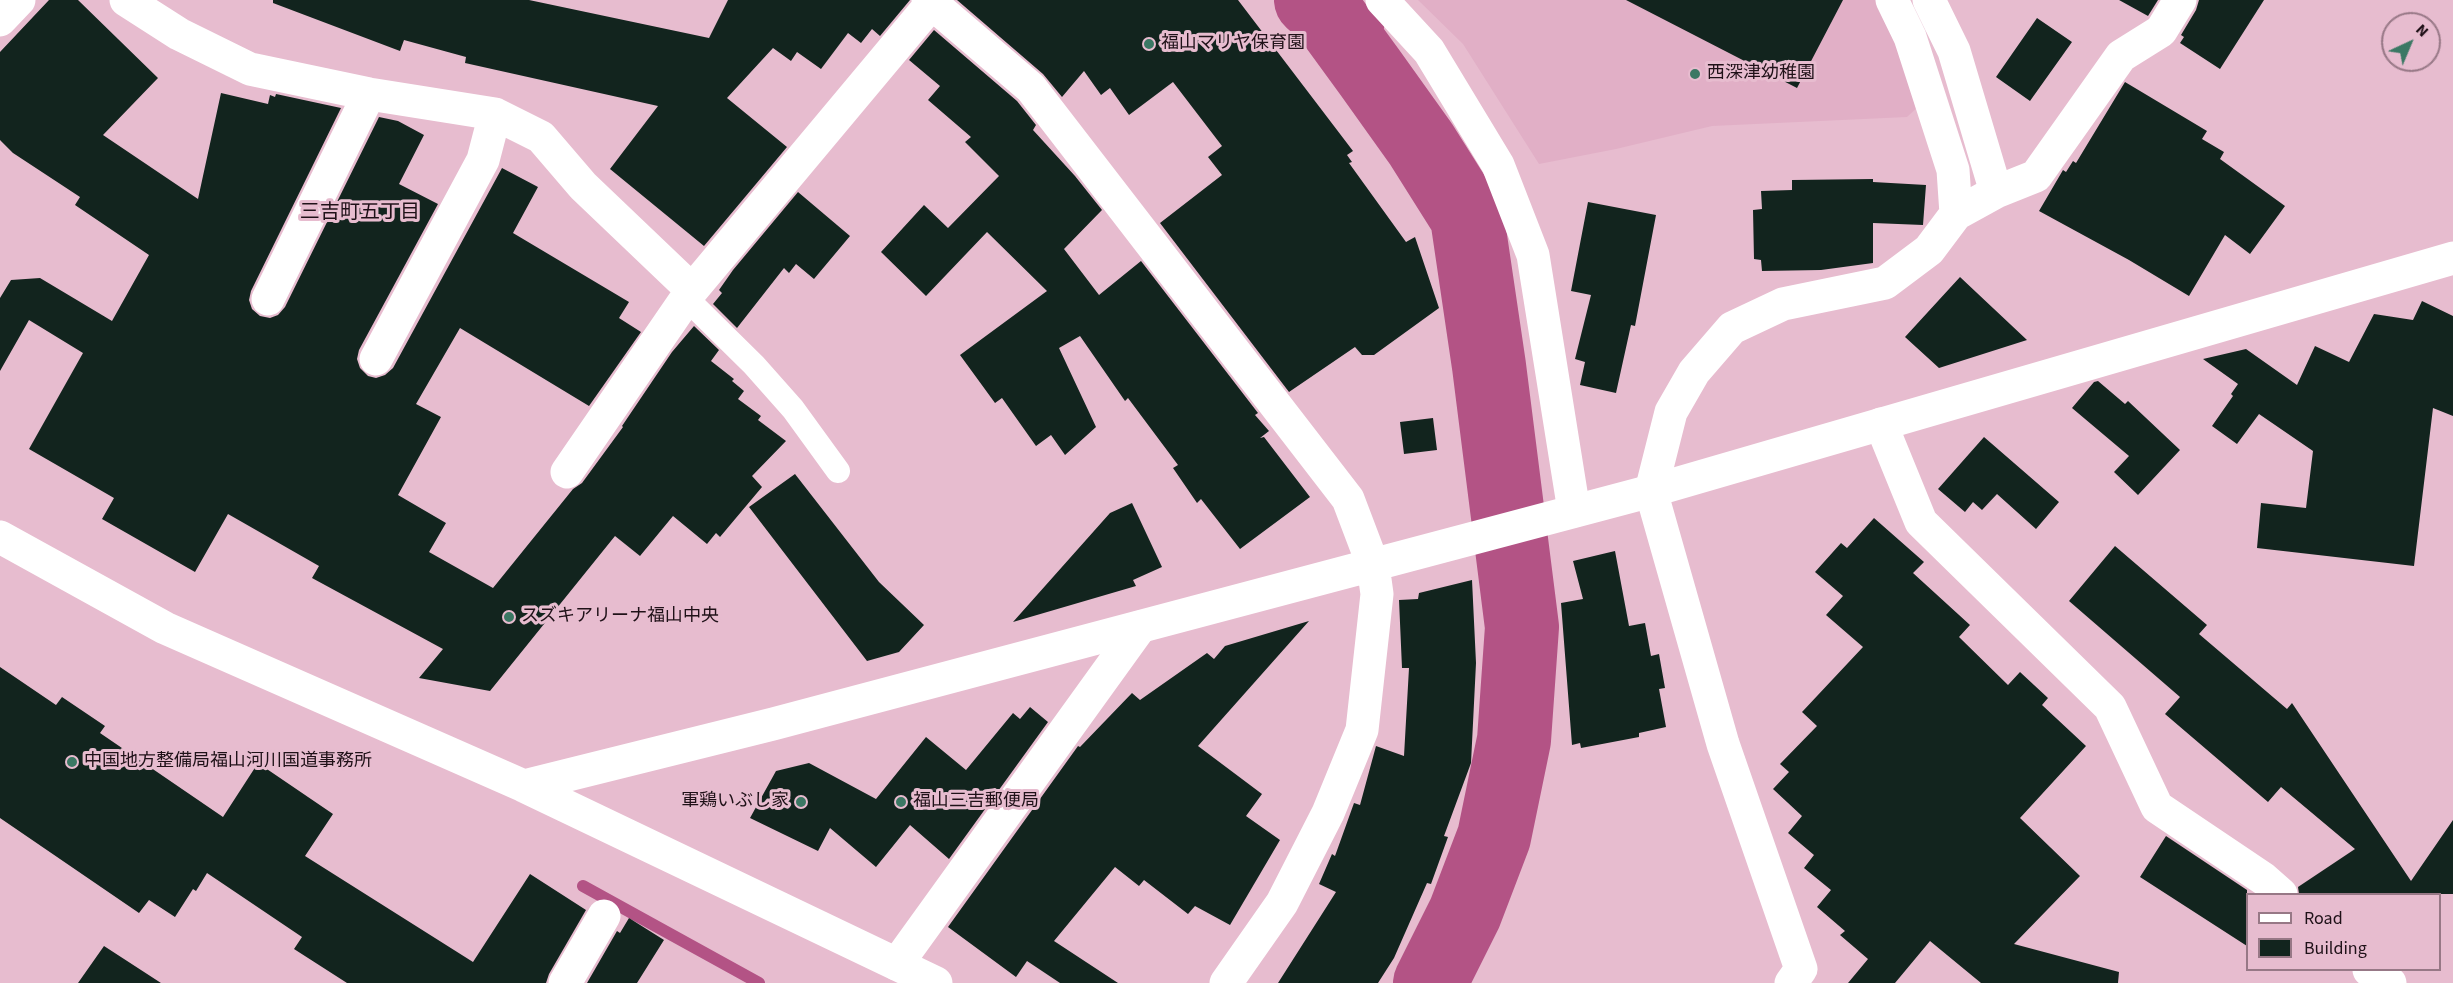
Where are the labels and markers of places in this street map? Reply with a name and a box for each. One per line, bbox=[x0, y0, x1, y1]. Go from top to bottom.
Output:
place label: 福山マリヤ保育園 bbox=[1161, 33, 1305, 55]
marker: 福山マリヤ保育園 bbox=[1142, 37, 1156, 51]
place label: 西深津幼稚園 bbox=[1707, 63, 1815, 85]
marker: 西深津幼稚園 bbox=[1688, 67, 1702, 81]
place label: スズキアリーナ福山中央 bbox=[521, 606, 719, 628]
marker: スズキアリーナ福山中央 bbox=[502, 610, 516, 624]
place label: 中国地方整備局福山河川国道事務所 bbox=[84, 751, 372, 773]
marker: 中国地方整備局福山河川国道事務所 bbox=[65, 755, 79, 769]
place label: 軍鶏いぶし家 bbox=[681, 791, 789, 813]
place label: 福山三吉郵便局 bbox=[913, 791, 1039, 813]
marker: 軍鶏いぶし家 bbox=[794, 795, 808, 809]
marker: 福山三吉郵便局 bbox=[894, 795, 908, 809]

